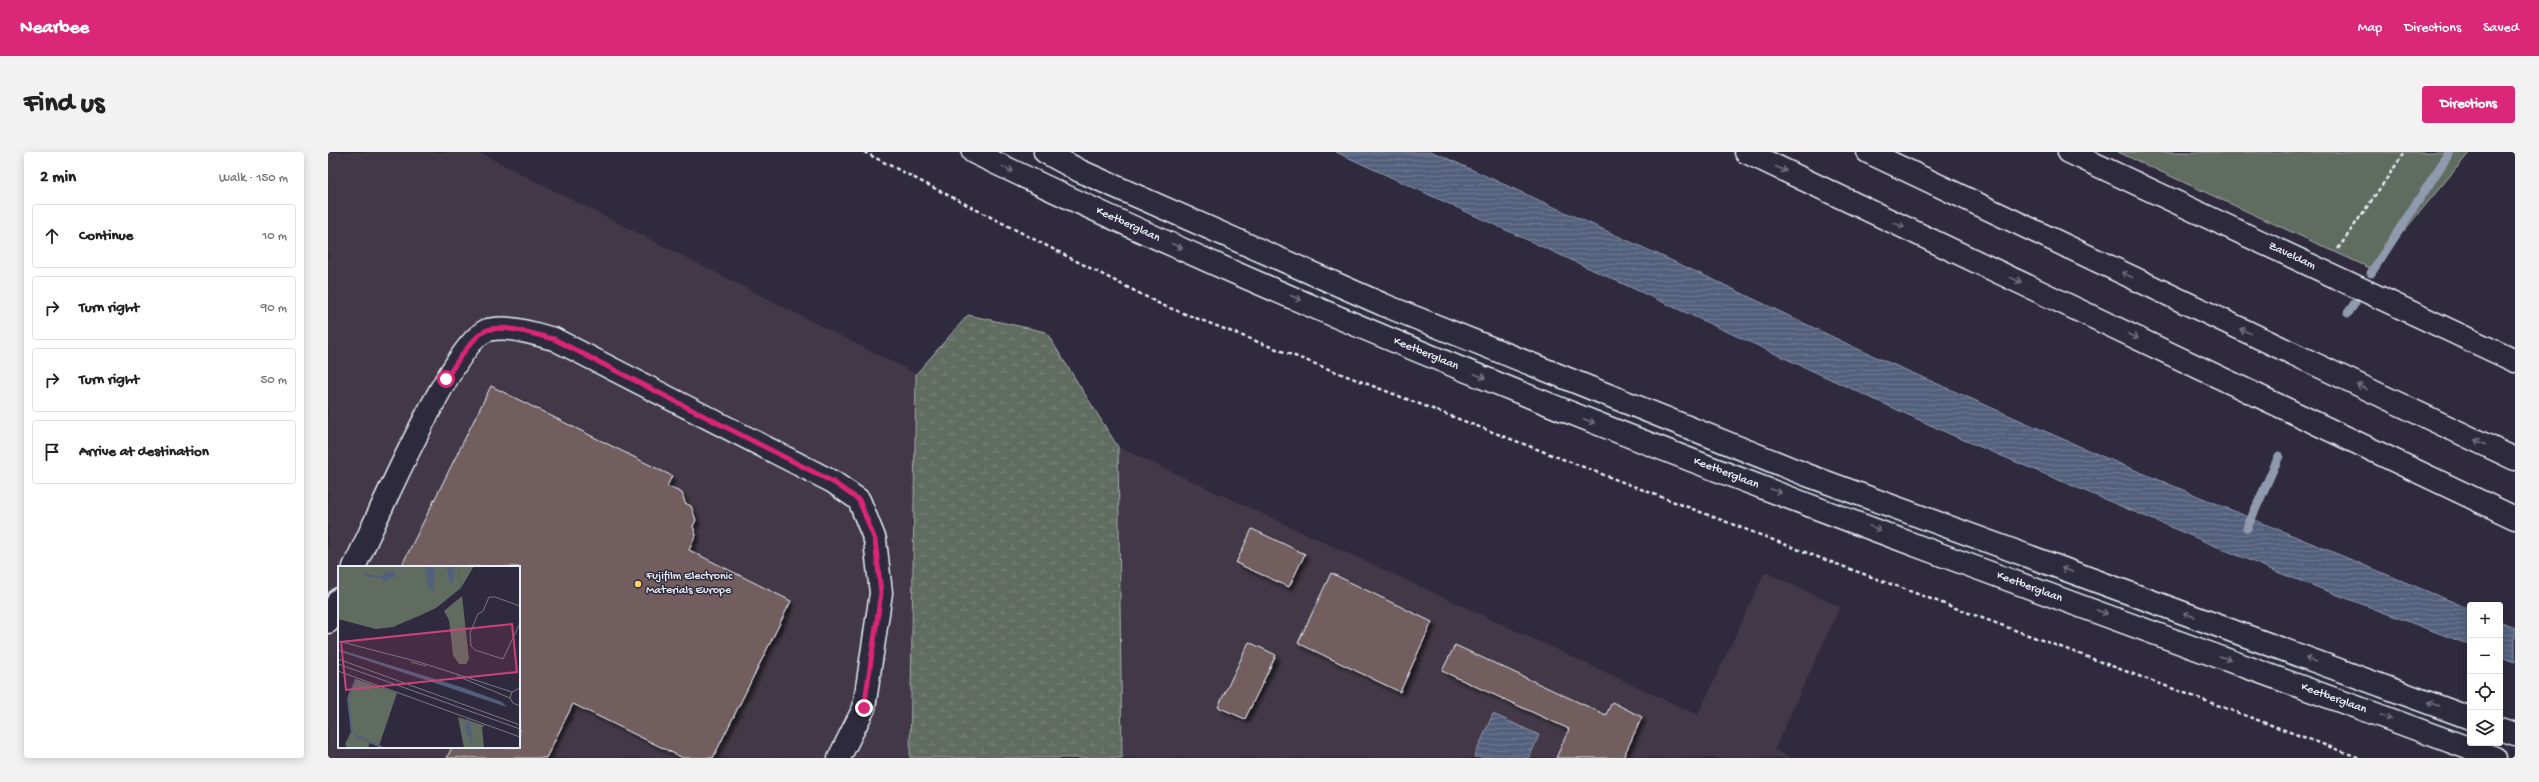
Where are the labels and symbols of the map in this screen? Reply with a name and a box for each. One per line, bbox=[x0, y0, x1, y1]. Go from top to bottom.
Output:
one-way arrow bbox=[1001, 166, 1013, 173]
one-way arrow bbox=[1775, 166, 1787, 173]
street label: Keetberglaan bbox=[1093, 204, 1162, 246]
one-way arrow bbox=[1892, 222, 1904, 229]
street label: Zaveldam bbox=[2266, 239, 2318, 274]
one-way arrow bbox=[1171, 242, 1183, 250]
one-way arrow bbox=[2122, 271, 2134, 278]
one-way arrow bbox=[2010, 277, 2022, 284]
one-way arrow bbox=[1290, 295, 1302, 302]
one-way arrow bbox=[2239, 327, 2251, 334]
one-way arrow bbox=[2127, 333, 2139, 340]
street label: Keetberglaan bbox=[1391, 334, 1461, 374]
route start bbox=[437, 370, 455, 388]
one-way arrow bbox=[1474, 373, 1486, 381]
one-way arrow bbox=[2357, 383, 2369, 390]
one-way arrow bbox=[1583, 418, 1596, 425]
one-way arrow bbox=[2474, 438, 2486, 445]
street label: Keetberglaan bbox=[1691, 455, 1761, 493]
one-way arrow bbox=[1770, 488, 1782, 496]
one-way arrow bbox=[1868, 525, 1880, 533]
inset map bbox=[338, 566, 520, 748]
one-way arrow bbox=[2062, 566, 2074, 574]
street label: Keetberglaan bbox=[1994, 569, 2064, 606]
place label: Fujifilm Electronic Materials Europe bbox=[645, 570, 733, 598]
marker: Fujifilm Electronic Materials Europe bbox=[633, 579, 643, 589]
one-way arrow bbox=[2095, 609, 2107, 617]
one-way arrow bbox=[2183, 611, 2196, 618]
one-way arrow bbox=[2218, 654, 2230, 662]
one-way arrow bbox=[2306, 655, 2318, 663]
street label: Keetberglaan bbox=[2299, 680, 2369, 717]
route end bbox=[855, 699, 873, 717]
one-way arrow bbox=[2428, 700, 2440, 708]
one-way arrow bbox=[2379, 714, 2391, 722]

